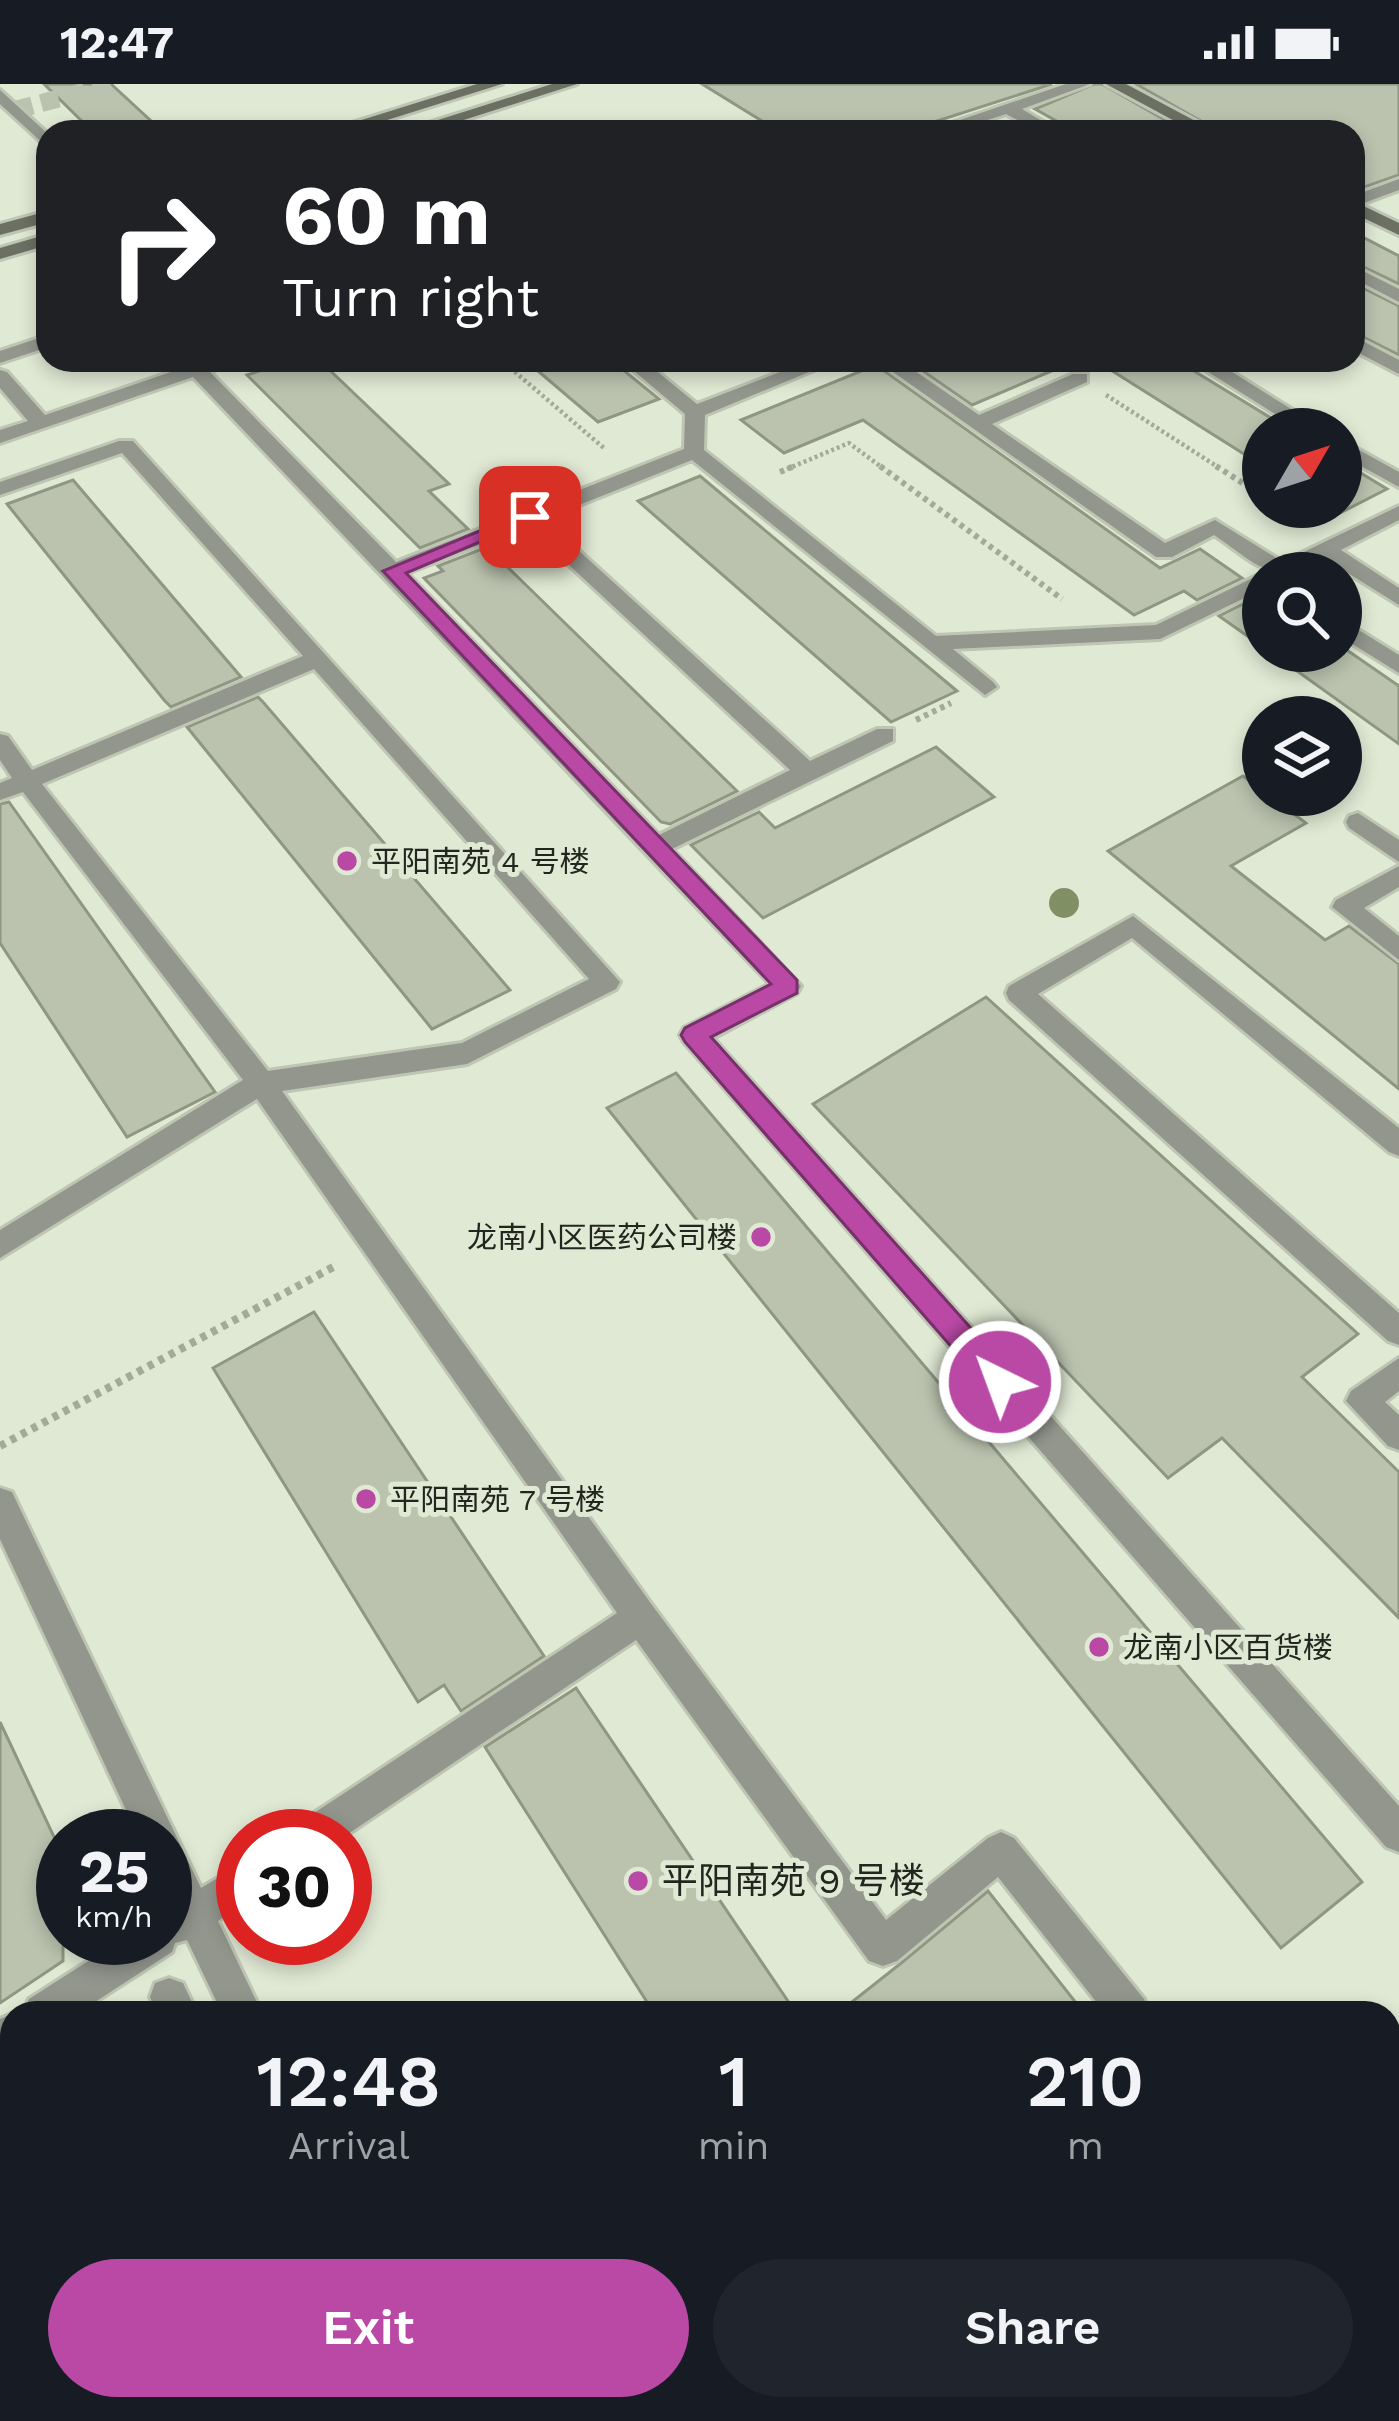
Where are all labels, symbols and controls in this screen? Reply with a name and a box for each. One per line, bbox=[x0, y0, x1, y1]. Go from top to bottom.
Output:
text: 12:47 bbox=[60, 16, 174, 69]
text: 60 m bbox=[282, 166, 491, 264]
icon: right bbox=[84, 168, 240, 324]
text: Turn right bbox=[282, 266, 539, 329]
north arrow bbox=[1242, 408, 1362, 528]
map controls bbox=[1242, 408, 1362, 816]
pin bbox=[479, 466, 581, 568]
icon: arrive bbox=[497, 484, 563, 550]
button: search bbox=[1242, 552, 1362, 672]
button: layers bbox=[1242, 696, 1362, 816]
place label: 平阳南苑 4 号楼 bbox=[371, 844, 590, 879]
marker: 平阳南苑 4 号楼 bbox=[334, 848, 360, 874]
place label: 龙南小区医药公司楼 bbox=[467, 1220, 737, 1255]
marker: 龙南小区医药公司楼 bbox=[748, 1224, 774, 1250]
position arrow bbox=[937, 1319, 1063, 1445]
place label: 平阳南苑 7 号楼 bbox=[390, 1482, 605, 1517]
marker: 平阳南苑 7 号楼 bbox=[353, 1486, 379, 1512]
place label: 龙南小区百货楼 bbox=[1123, 1630, 1333, 1665]
marker: 龙南小区百货楼 bbox=[1086, 1634, 1112, 1660]
speed limit sign: 30 bbox=[216, 1809, 372, 1965]
text: 25 bbox=[79, 1836, 149, 1907]
place label: 平阳南苑 9 号楼 bbox=[662, 1860, 925, 1902]
marker: 平阳南苑 9 号楼 bbox=[625, 1868, 651, 1894]
text: km/h bbox=[75, 1899, 153, 1934]
text: 12:48 bbox=[257, 2039, 441, 2123]
text: 1 bbox=[719, 2039, 749, 2123]
text: 210 bbox=[1026, 2039, 1144, 2123]
text: Arrival bbox=[288, 2123, 410, 2168]
text: min bbox=[698, 2123, 769, 2168]
text: m bbox=[1067, 2123, 1104, 2168]
button: Exit bbox=[48, 2259, 689, 2397]
button: Share bbox=[713, 2259, 1353, 2397]

